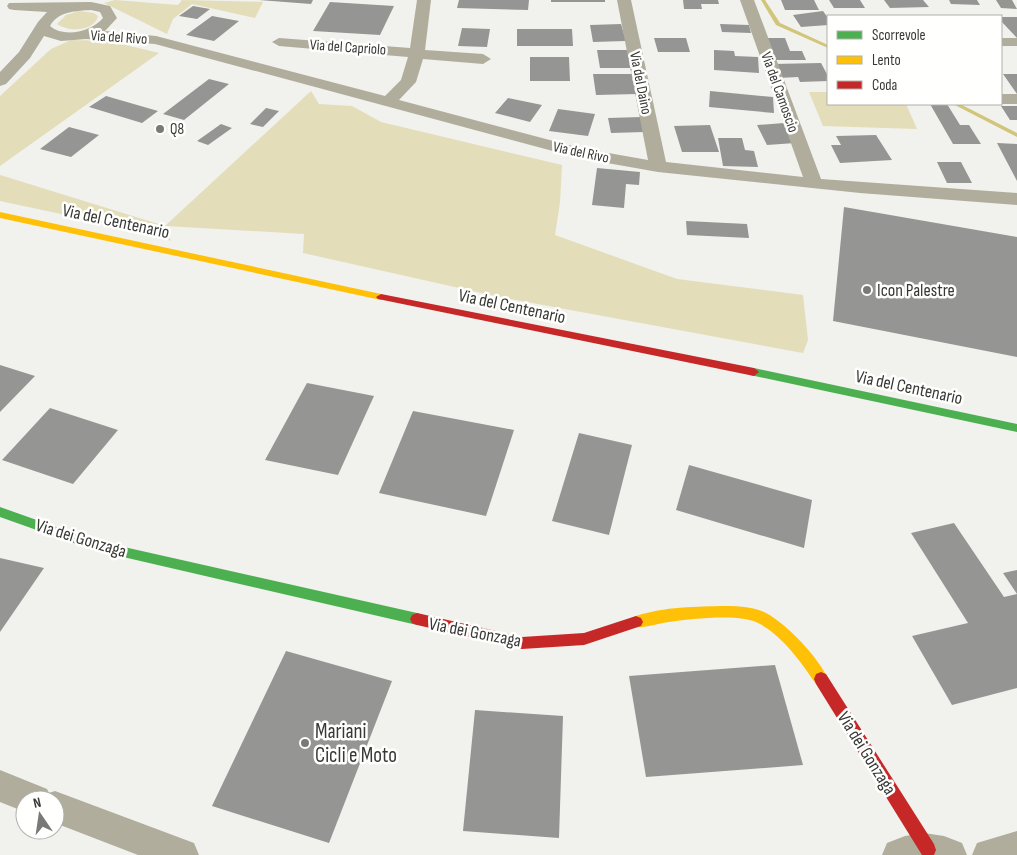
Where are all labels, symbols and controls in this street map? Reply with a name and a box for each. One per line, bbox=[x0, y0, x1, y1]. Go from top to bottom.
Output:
legend bbox=[827, 15, 1002, 105]
street label: Via del Rivo bbox=[90, 26, 148, 49]
text: Scorrevole bbox=[872, 26, 926, 45]
street label: Via del Capriolo bbox=[309, 35, 387, 60]
street label: Via del Camoscio bbox=[756, 49, 803, 135]
street label: Via del Daino bbox=[625, 50, 656, 116]
text: Lento bbox=[872, 51, 901, 70]
text: Coda bbox=[872, 76, 898, 95]
place label: Q8 bbox=[170, 120, 184, 139]
marker: Q8 bbox=[154, 123, 166, 135]
street label: Via del Rivo bbox=[551, 137, 611, 168]
street label: Via del Centenario bbox=[60, 200, 171, 243]
place label: Icon Palestre bbox=[877, 280, 955, 301]
marker: Icon Palestre bbox=[861, 284, 873, 296]
street label: Via del Centenario bbox=[456, 285, 567, 328]
street label: Via del Centenario bbox=[853, 366, 964, 409]
street label: Via dei Gonzaga bbox=[33, 515, 129, 562]
street label: Via dei Gonzaga bbox=[427, 613, 523, 652]
street label: Via dei Gonzaga bbox=[833, 708, 900, 799]
place label: Mariani Cicli e Moto bbox=[315, 719, 397, 768]
marker: Mariani Cicli e Moto bbox=[299, 737, 311, 749]
north arrow bbox=[15, 790, 65, 840]
text: N bbox=[32, 794, 43, 812]

